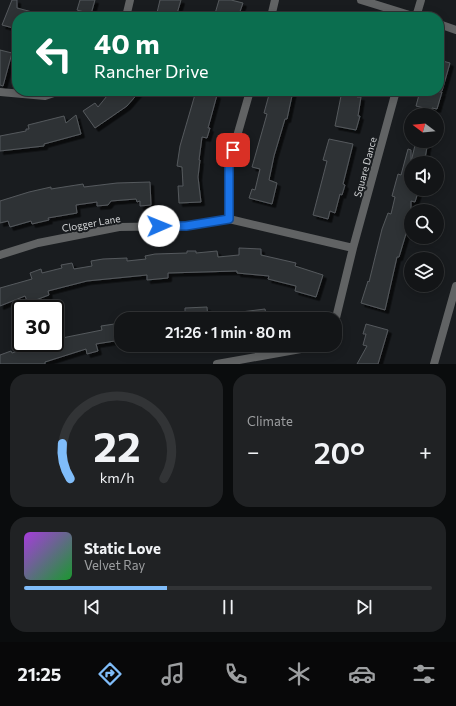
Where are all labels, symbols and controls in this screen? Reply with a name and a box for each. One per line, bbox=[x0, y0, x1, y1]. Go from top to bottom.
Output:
text: 40 m bbox=[94, 26, 160, 60]
icon: left bbox=[28, 28, 80, 80]
text: Rancher Drive bbox=[94, 60, 209, 82]
north arrow bbox=[404, 108, 444, 148]
map controls bbox=[404, 108, 444, 292]
pin bbox=[216, 133, 250, 167]
street label: Square Dance bbox=[351, 135, 379, 199]
icon: arrive bbox=[222, 139, 244, 161]
button: sound bbox=[404, 156, 444, 196]
button: search bbox=[404, 204, 444, 244]
position arrow bbox=[138, 205, 180, 247]
street label: Clogger Lane bbox=[61, 212, 121, 234]
button: layers bbox=[404, 252, 444, 292]
speed limit sign: 30 bbox=[12, 300, 64, 352]
text: 21:26 · 1 min · 80 m bbox=[165, 323, 291, 341]
text: Climate bbox=[247, 413, 293, 429]
text: 22 bbox=[93, 419, 140, 470]
text: 20° bbox=[314, 433, 365, 470]
text: − bbox=[247, 438, 260, 465]
text: + bbox=[419, 438, 432, 465]
text: km/h bbox=[99, 467, 134, 485]
text: Static Love bbox=[84, 539, 161, 557]
text: Velvet Ray bbox=[84, 557, 145, 573]
icon: previous bbox=[81, 596, 103, 618]
icon: pause bbox=[217, 596, 239, 618]
icon: next bbox=[353, 596, 375, 618]
icon: directions bbox=[96, 660, 124, 688]
icon: music bbox=[159, 660, 187, 688]
icon: phone bbox=[222, 660, 250, 688]
icon: climate bbox=[285, 660, 313, 688]
icon: car bbox=[348, 660, 376, 688]
icon: filters bbox=[410, 660, 438, 688]
text: 21:25 bbox=[17, 663, 61, 685]

